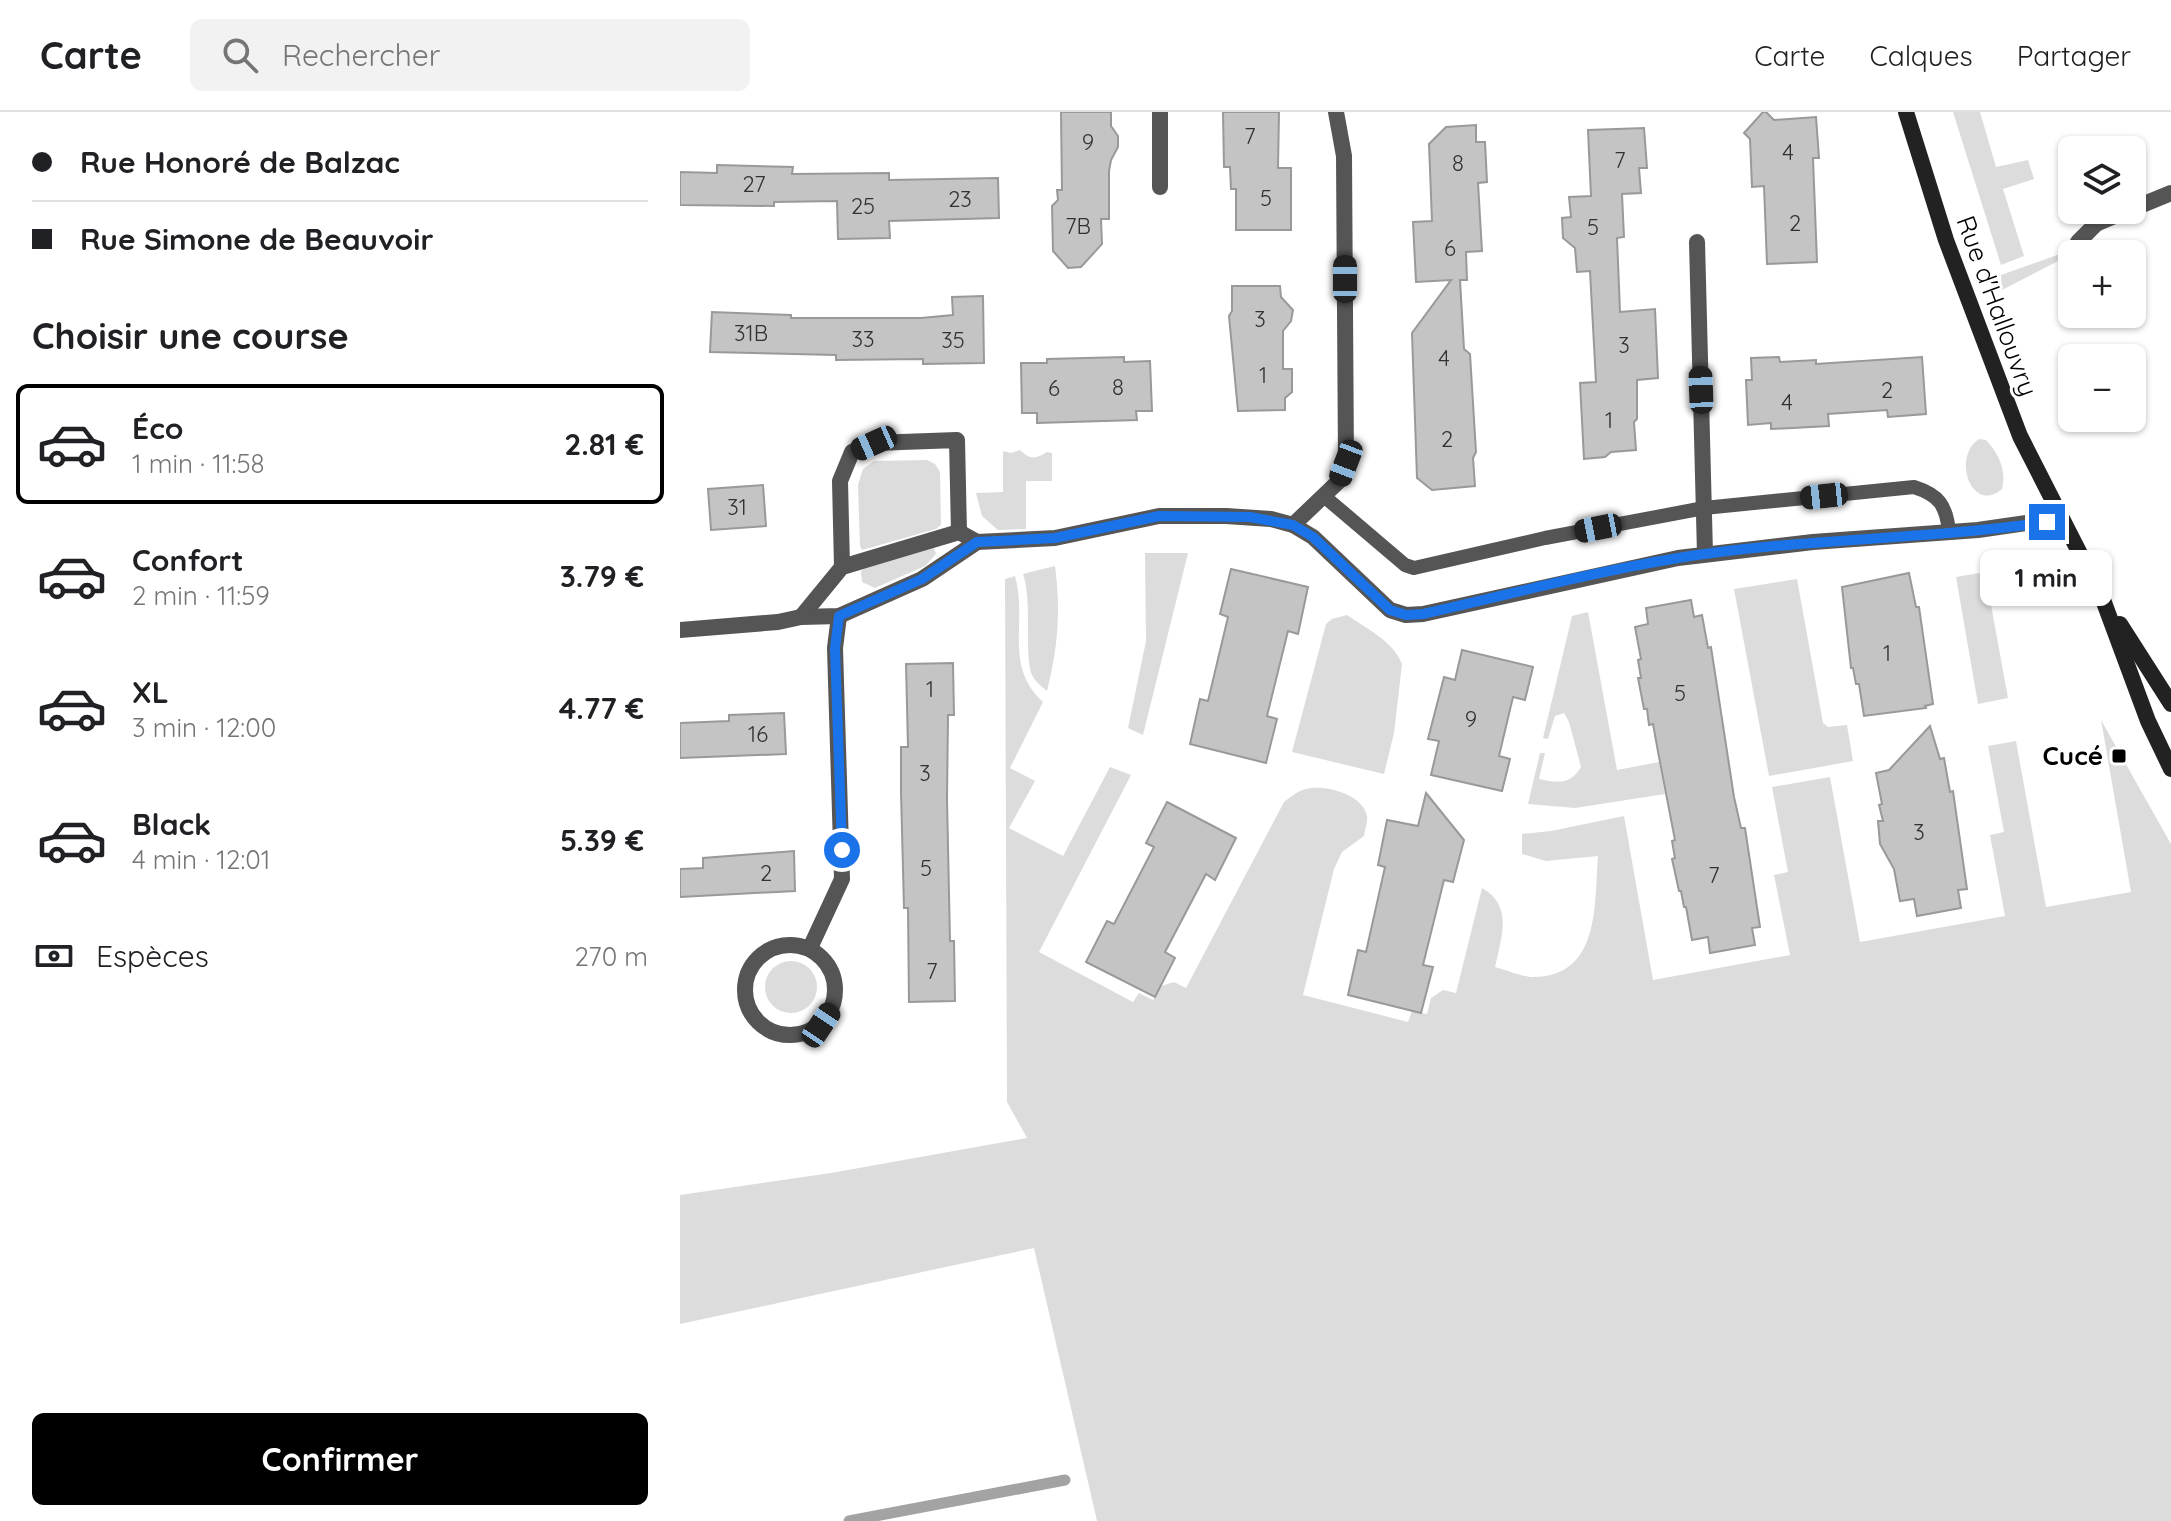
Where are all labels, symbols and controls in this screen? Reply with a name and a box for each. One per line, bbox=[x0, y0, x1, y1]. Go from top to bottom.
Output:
search box bbox=[190, 19, 750, 91]
text: Carte bbox=[40, 31, 142, 79]
icon: search bbox=[218, 33, 262, 77]
text: Rechercher bbox=[282, 36, 440, 74]
text: Carte bbox=[1754, 38, 1825, 73]
text: Calques bbox=[1869, 38, 1973, 73]
text: Partager bbox=[2017, 38, 2131, 73]
house number: 7 bbox=[1244, 122, 1256, 150]
house number: 9 bbox=[1082, 128, 1094, 156]
map controls bbox=[2058, 136, 2146, 432]
button: layers bbox=[2058, 136, 2146, 224]
house number: 4 bbox=[1782, 138, 1794, 166]
text: Rue Honoré de Balzac bbox=[80, 143, 400, 181]
house number: 7 bbox=[1614, 146, 1626, 174]
house number: 8 bbox=[1452, 149, 1464, 177]
house number: 27 bbox=[742, 170, 766, 198]
house number: 5 bbox=[1260, 184, 1272, 212]
house number: 23 bbox=[948, 185, 972, 213]
house number: 25 bbox=[851, 192, 875, 220]
house number: 2 bbox=[1789, 209, 1801, 237]
street label: Rue d'Hallouvry bbox=[1950, 211, 2045, 401]
house number: 7B bbox=[1065, 212, 1091, 240]
house number: 5 bbox=[1587, 213, 1599, 241]
text: Rue Simone de Beauvoir bbox=[80, 220, 433, 258]
house number: 6 bbox=[1444, 234, 1456, 262]
button: + bbox=[2058, 240, 2146, 328]
car bbox=[1333, 255, 1357, 303]
house number: 3 bbox=[1254, 305, 1266, 333]
text: Choisir une course bbox=[32, 313, 349, 358]
house number: 31B bbox=[734, 319, 768, 347]
house number: 33 bbox=[851, 325, 875, 353]
house number: 35 bbox=[941, 326, 965, 354]
house number: 3 bbox=[1618, 331, 1630, 359]
house number: 4 bbox=[1438, 344, 1450, 372]
button: − bbox=[2058, 344, 2146, 432]
house number: 1 bbox=[1259, 361, 1267, 389]
car bbox=[1688, 366, 1714, 414]
house number: 8 bbox=[1112, 373, 1124, 401]
house number: 6 bbox=[1048, 374, 1060, 402]
house number: 2 bbox=[1881, 376, 1893, 404]
house number: 4 bbox=[1781, 388, 1793, 416]
house number: 1 bbox=[1605, 406, 1613, 434]
icon: car bbox=[36, 408, 108, 480]
text: Éco bbox=[132, 409, 183, 447]
car bbox=[847, 422, 901, 464]
text: 2.81 € bbox=[564, 425, 644, 463]
house number: 2 bbox=[1441, 425, 1453, 453]
car bbox=[1326, 436, 1366, 490]
text: 1 min · 11:58 bbox=[132, 447, 265, 480]
car bbox=[1799, 482, 1849, 510]
house number: 31 bbox=[727, 493, 747, 521]
route end bbox=[2029, 504, 2065, 540]
car bbox=[1572, 512, 1624, 544]
icon: car bbox=[36, 540, 108, 612]
text: Confort bbox=[132, 541, 244, 579]
callout: 1 min bbox=[1981, 550, 2113, 606]
text: 3.79 € bbox=[560, 557, 644, 595]
text: 1 min bbox=[2015, 561, 2078, 594]
text: 2 min · 11:59 bbox=[132, 579, 270, 612]
house number: 1 bbox=[1883, 639, 1891, 667]
icon: car bbox=[36, 672, 108, 744]
text: XL bbox=[132, 673, 169, 711]
house number: 1 bbox=[926, 675, 934, 703]
house number: 5 bbox=[1674, 679, 1686, 707]
text: 4.77 € bbox=[559, 689, 644, 727]
house number: 9 bbox=[1465, 705, 1477, 733]
text: 3 min · 12:00 bbox=[132, 711, 276, 744]
house number: 16 bbox=[748, 720, 768, 748]
place label: Cucé bbox=[2043, 739, 2103, 772]
marker: Cucé bbox=[2110, 747, 2128, 765]
house number: 3 bbox=[919, 759, 931, 787]
icon: car bbox=[36, 804, 108, 876]
text: Black bbox=[132, 805, 211, 843]
house number: 3 bbox=[1913, 818, 1925, 846]
text: 5.39 € bbox=[560, 821, 644, 859]
route start bbox=[824, 832, 860, 868]
text: 4 min · 12:01 bbox=[132, 843, 270, 876]
house number: 5 bbox=[920, 854, 932, 882]
house number: 2 bbox=[760, 859, 772, 887]
house number: 7 bbox=[1708, 861, 1720, 889]
icon: cash bbox=[32, 934, 76, 978]
text: Espèces bbox=[96, 937, 209, 975]
text: 270 m bbox=[574, 940, 648, 973]
house number: 7 bbox=[926, 957, 938, 985]
car bbox=[798, 998, 844, 1052]
button: Confirmer bbox=[32, 1413, 648, 1505]

